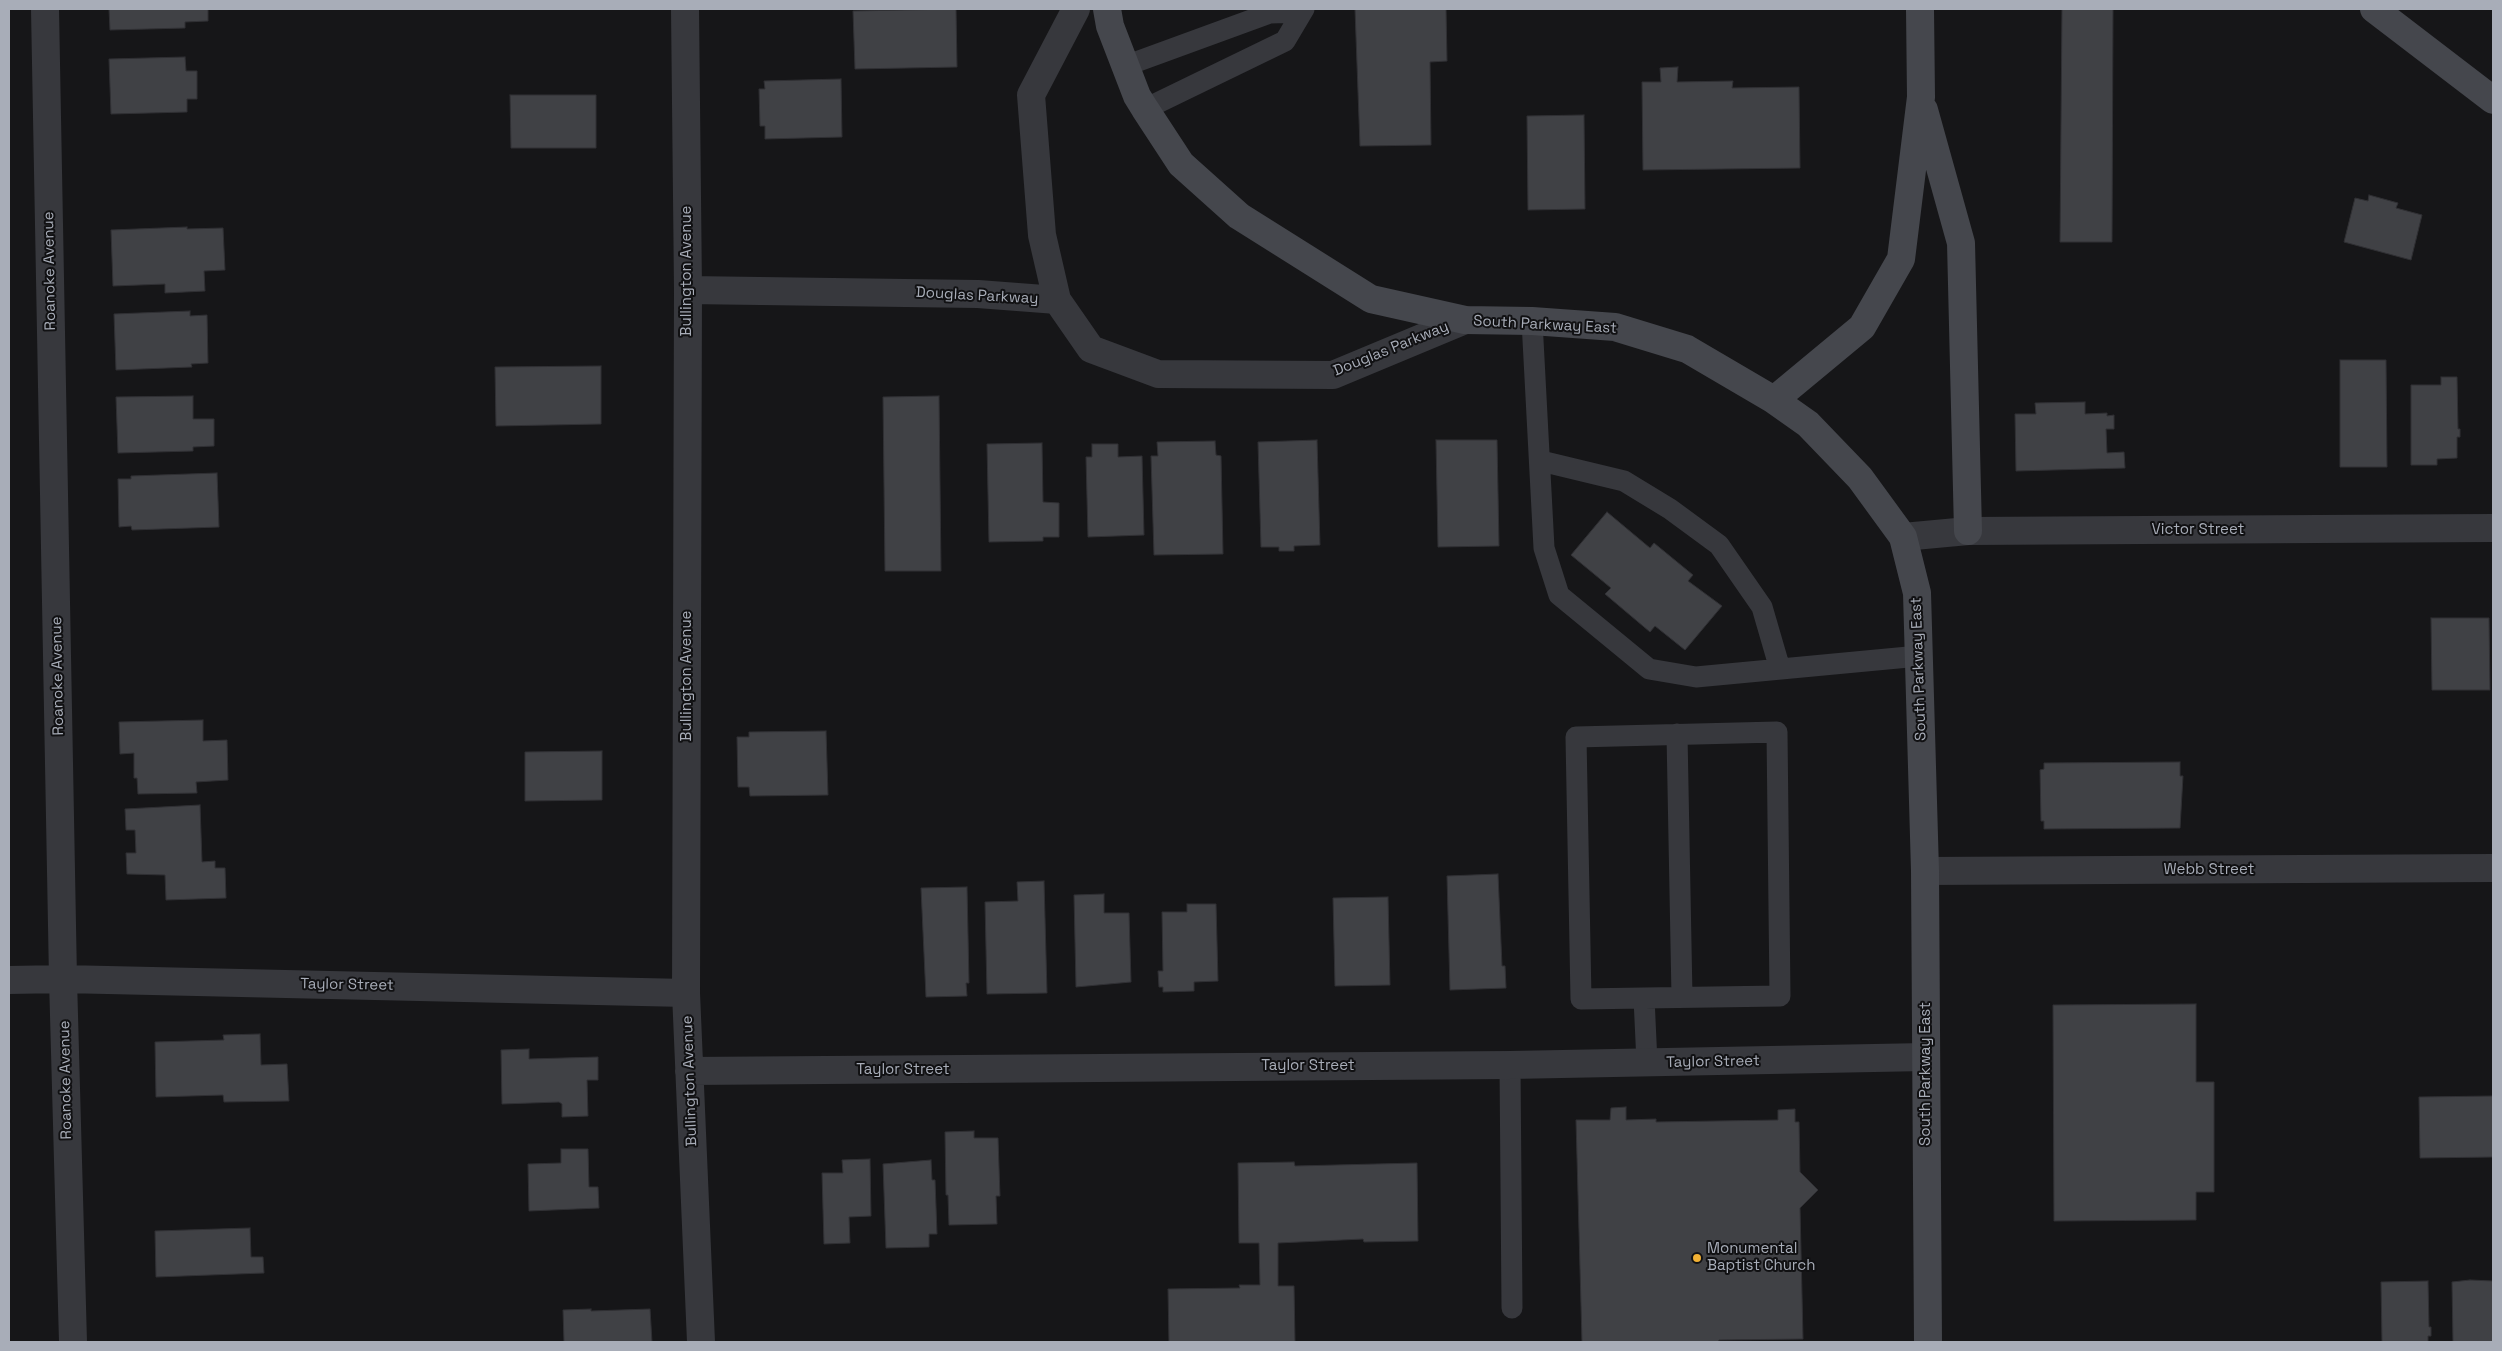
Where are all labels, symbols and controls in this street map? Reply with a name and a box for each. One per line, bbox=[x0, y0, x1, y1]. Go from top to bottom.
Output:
street label: Bullington Avenue bbox=[678, 206, 696, 336]
street label: Roanoke Avenue bbox=[40, 211, 60, 331]
street label: Douglas Parkway bbox=[915, 284, 1039, 308]
street label: South Parkway East bbox=[1473, 312, 1617, 338]
street label: Douglas Parkway bbox=[1331, 318, 1451, 380]
street label: Victor Street bbox=[2152, 521, 2244, 539]
street label: South Parkway East bbox=[1907, 597, 1931, 741]
street label: Bullington Avenue bbox=[678, 611, 696, 741]
street label: Roanoke Avenue bbox=[48, 616, 68, 736]
street label: Webb Street bbox=[2164, 861, 2254, 879]
street label: Taylor Street bbox=[300, 975, 394, 995]
street label: South Parkway East bbox=[1917, 1002, 1935, 1146]
street label: Bullington Avenue bbox=[679, 1015, 701, 1147]
street label: Roanoke Avenue bbox=[56, 1020, 76, 1140]
street label: Taylor Street bbox=[1666, 1052, 1760, 1072]
street label: Taylor Street bbox=[1261, 1057, 1355, 1075]
street label: Taylor Street bbox=[856, 1061, 950, 1079]
place label: Monumental Baptist Church bbox=[1707, 1240, 1815, 1275]
marker: Monumental Baptist Church bbox=[1691, 1252, 1703, 1264]

